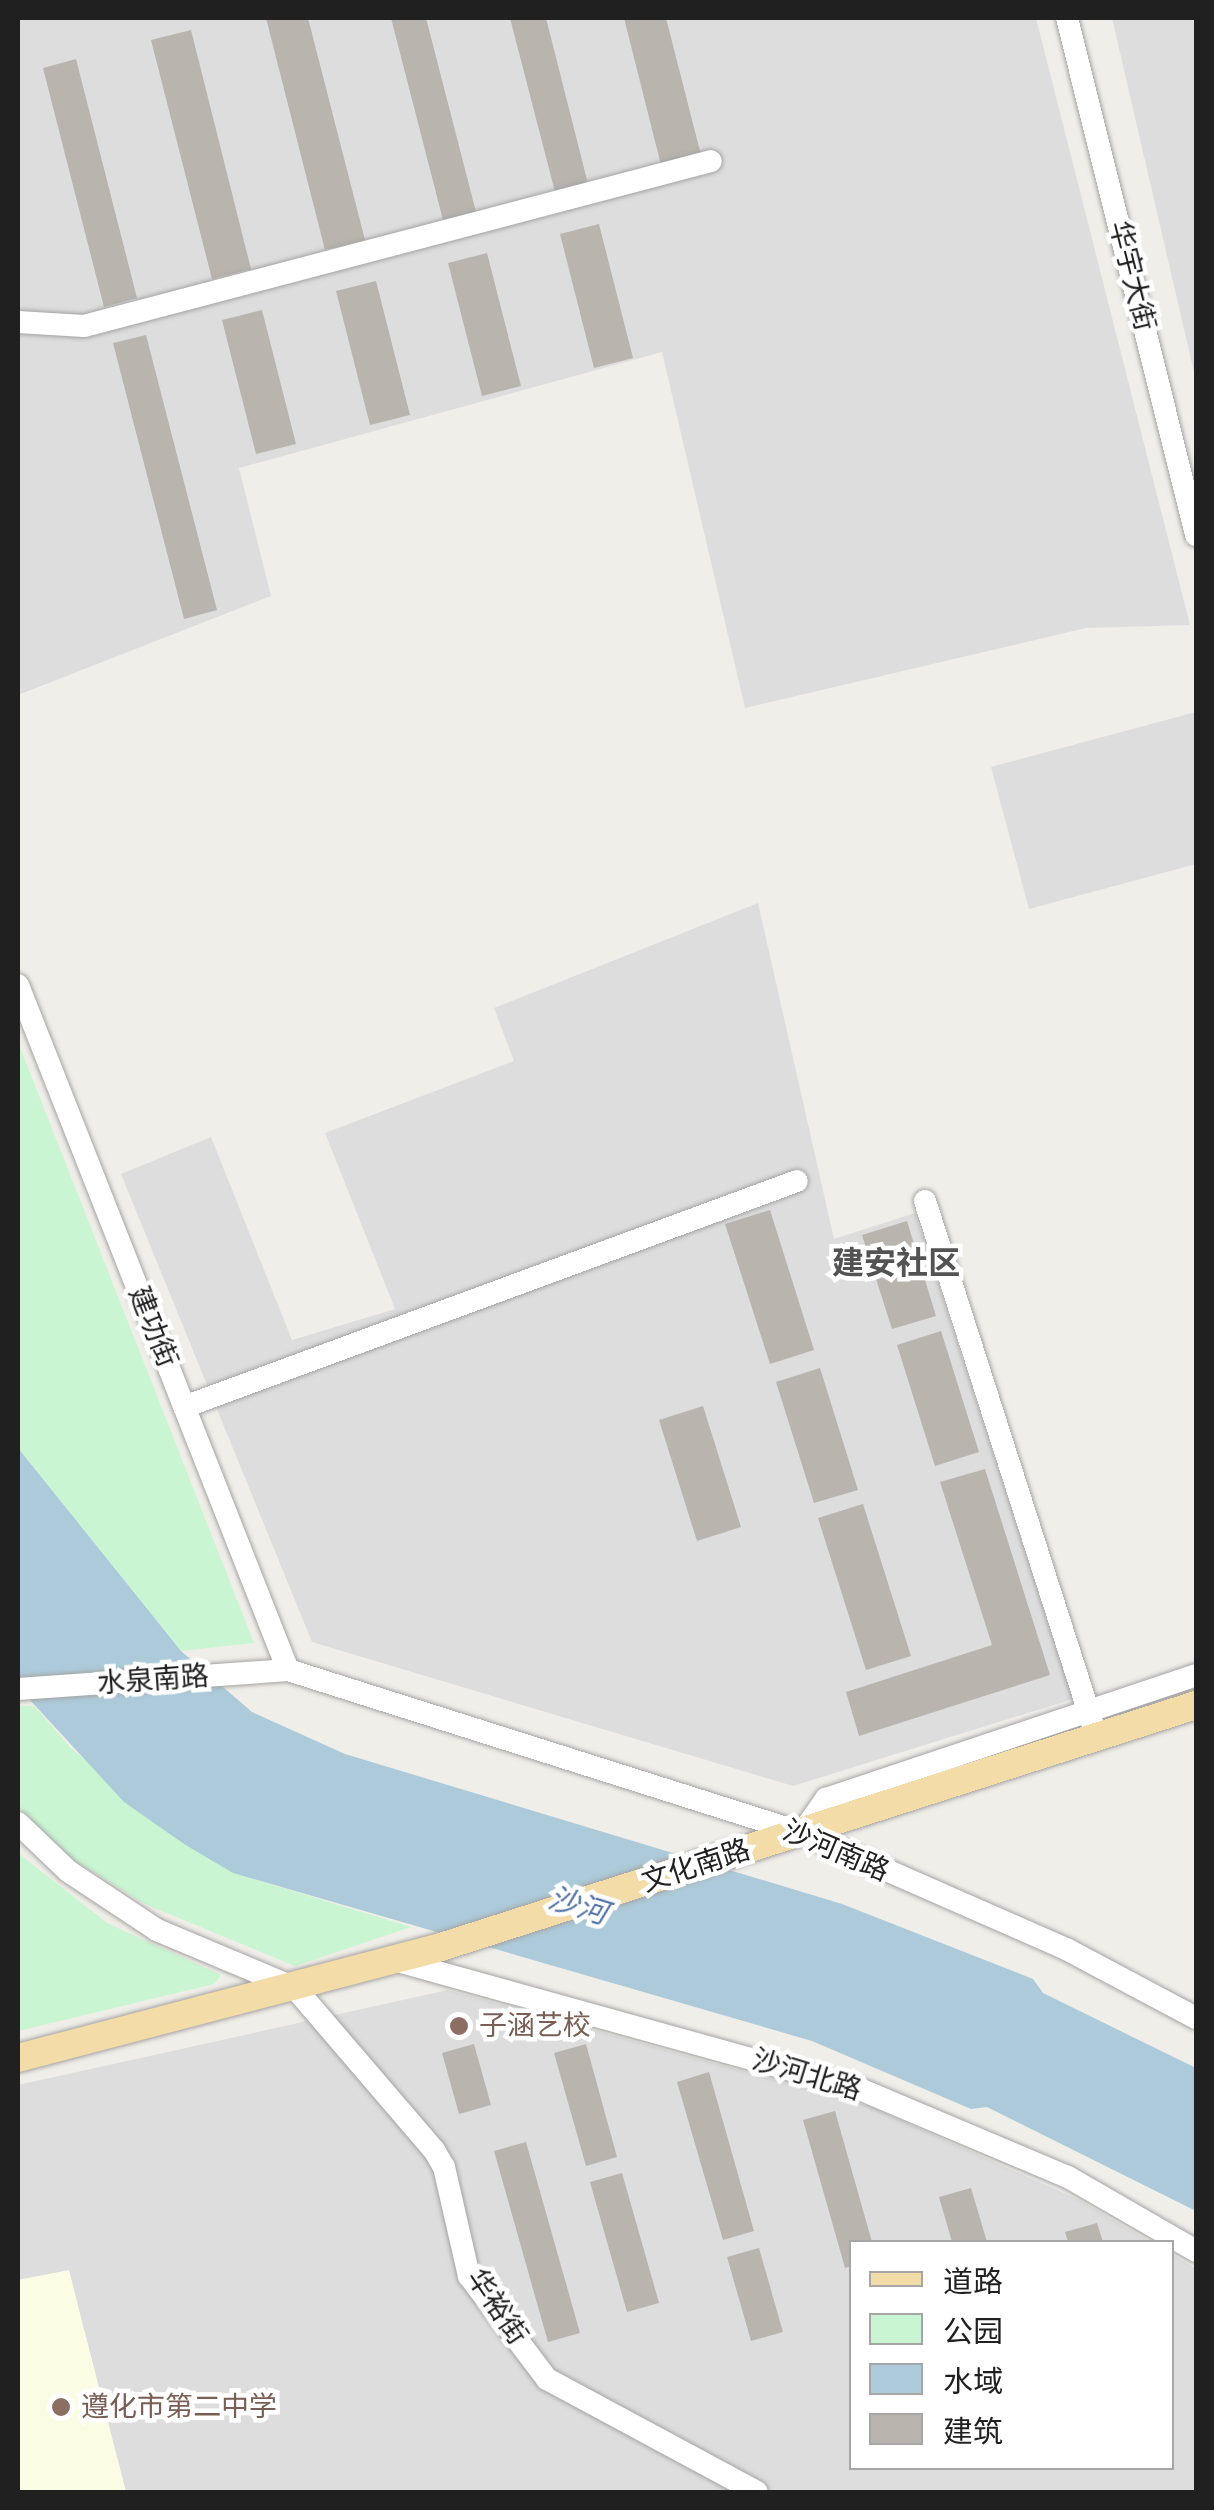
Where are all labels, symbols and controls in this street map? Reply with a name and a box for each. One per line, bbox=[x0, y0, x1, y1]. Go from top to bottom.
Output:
street label: 华宇大街 bbox=[1102, 218, 1162, 334]
district label: 建安社区 bbox=[832, 1244, 960, 1282]
street label: 建功街 bbox=[122, 1282, 184, 1372]
street label: 水泉南路 bbox=[96, 1659, 210, 1701]
street label: 沙河南路 bbox=[778, 1814, 894, 1888]
street label: 文化南路 bbox=[638, 1833, 754, 1899]
water label: 沙河 bbox=[544, 1880, 612, 1932]
place label: 子涵艺校 bbox=[479, 2009, 591, 2043]
marker: 子涵艺校 bbox=[448, 2015, 470, 2037]
street label: 沙河北路 bbox=[749, 2043, 865, 2107]
legend bbox=[849, 2240, 1174, 2470]
street label: 华裕街 bbox=[460, 2263, 534, 2351]
text: 道路 bbox=[943, 2264, 1003, 2299]
text: 公园 bbox=[943, 2314, 1003, 2349]
text: 水域 bbox=[943, 2364, 1003, 2399]
place label: 遵化市第二中学 bbox=[81, 2390, 277, 2424]
marker: 遵化市第二中学 bbox=[50, 2396, 72, 2418]
text: 建筑 bbox=[943, 2414, 1003, 2449]

